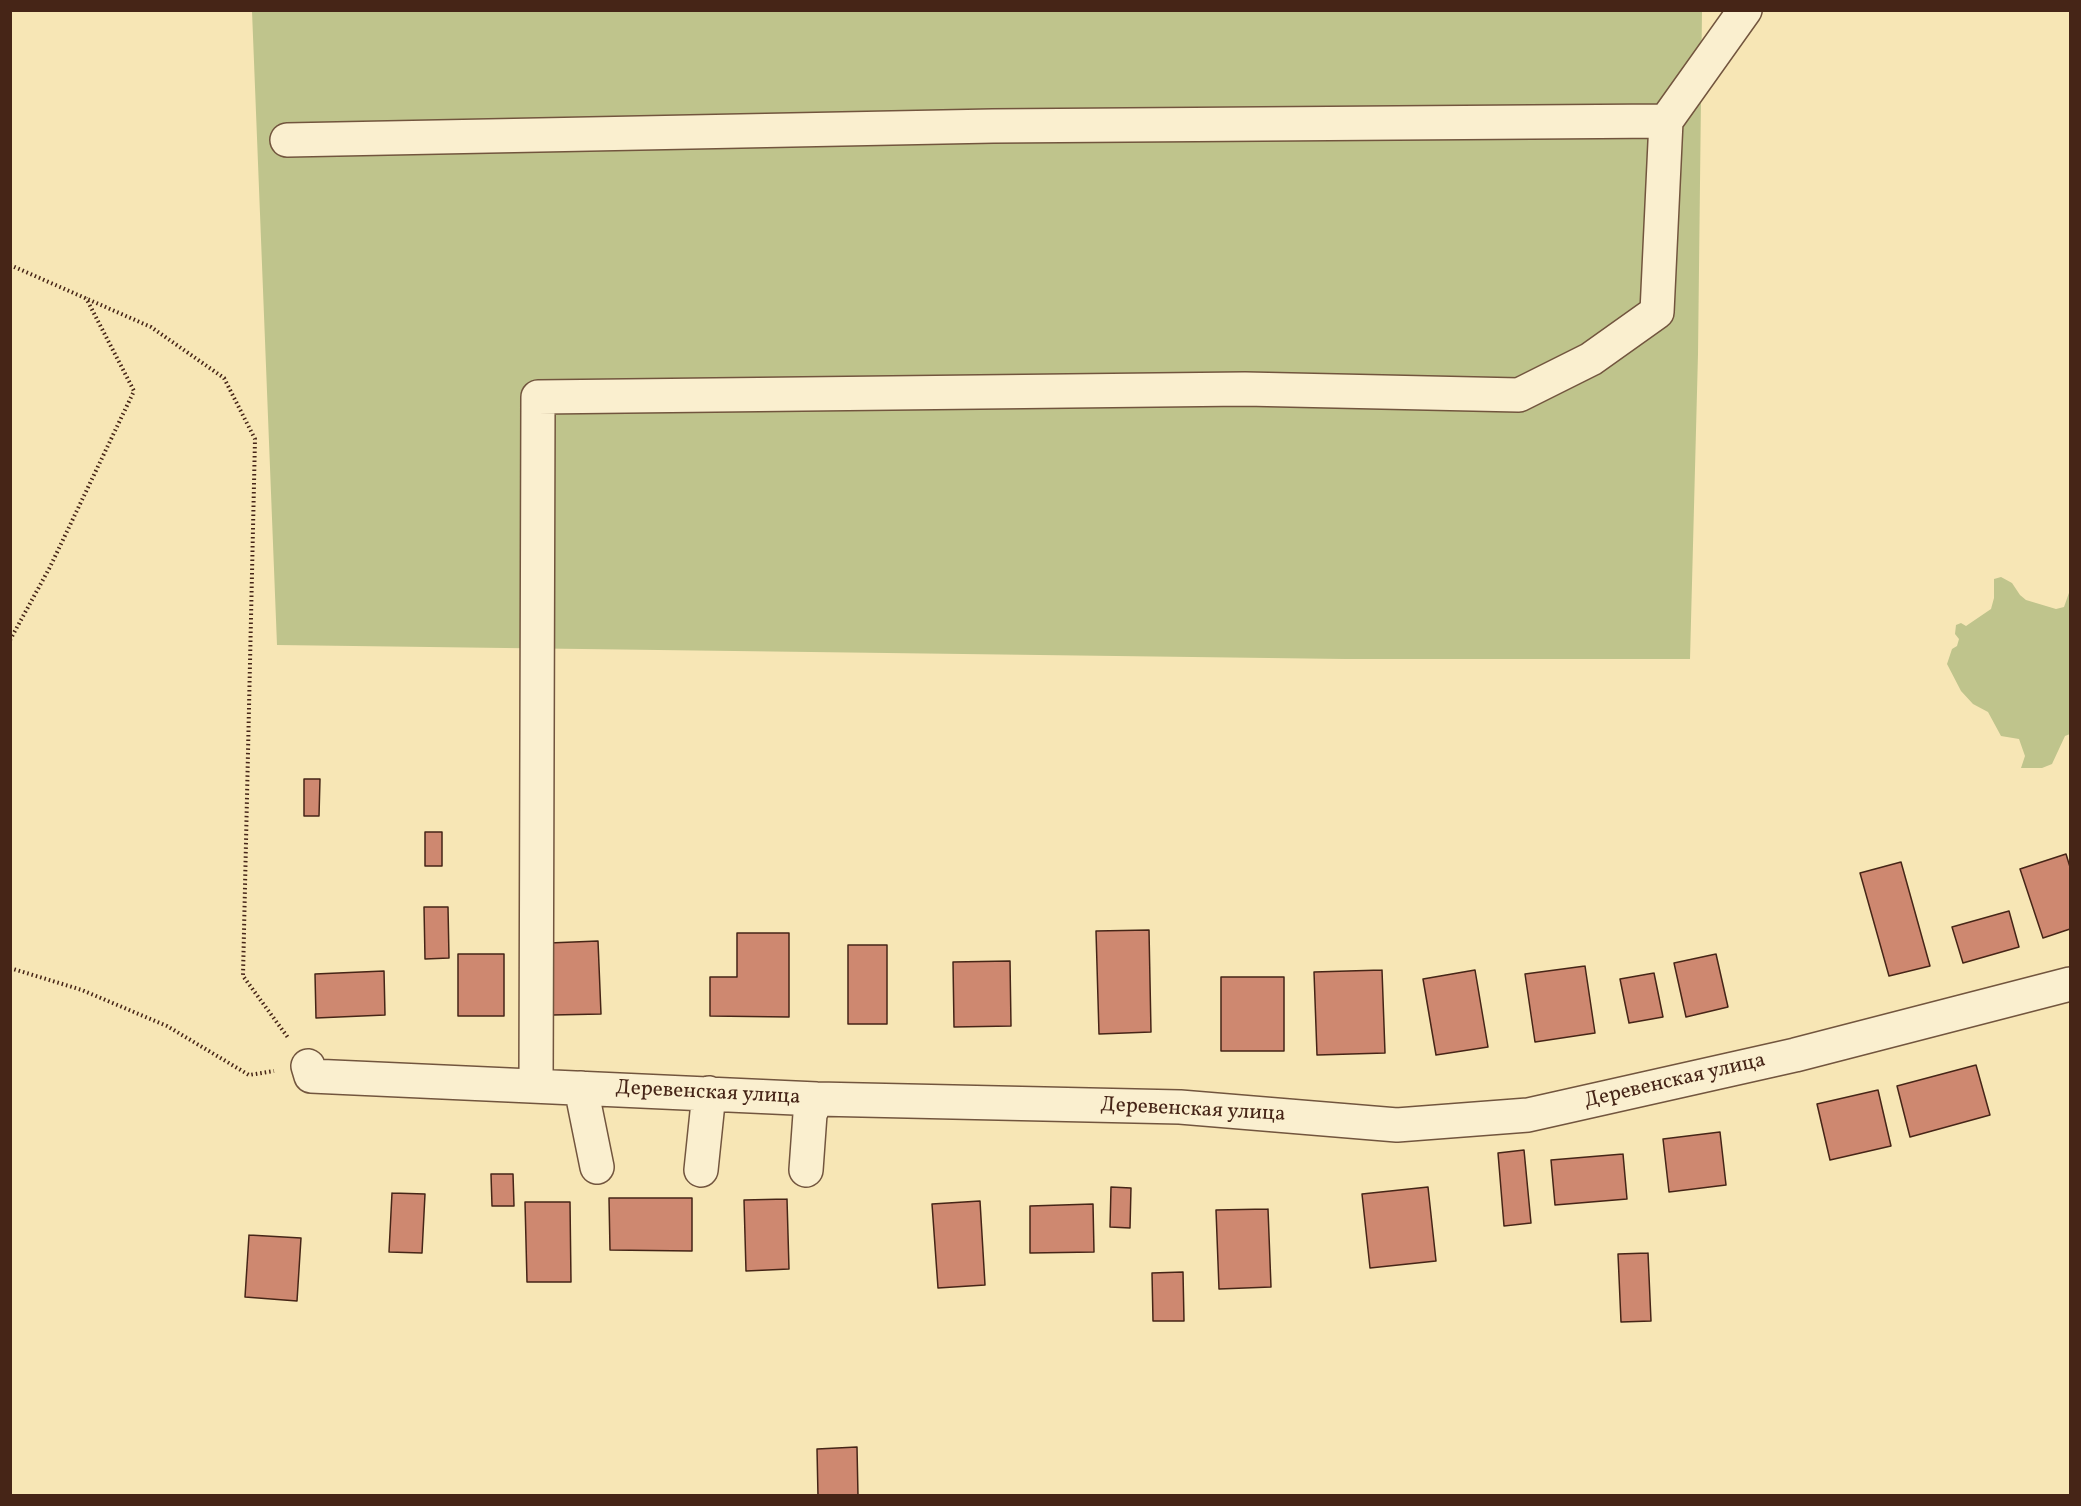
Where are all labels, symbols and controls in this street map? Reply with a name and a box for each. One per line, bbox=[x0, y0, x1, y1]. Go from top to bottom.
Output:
street label: Деревенская улица bbox=[1582, 1049, 1768, 1115]
street label: Деревенская улица bbox=[615, 1077, 801, 1111]
street label: Деревенская улица bbox=[1100, 1094, 1286, 1128]

